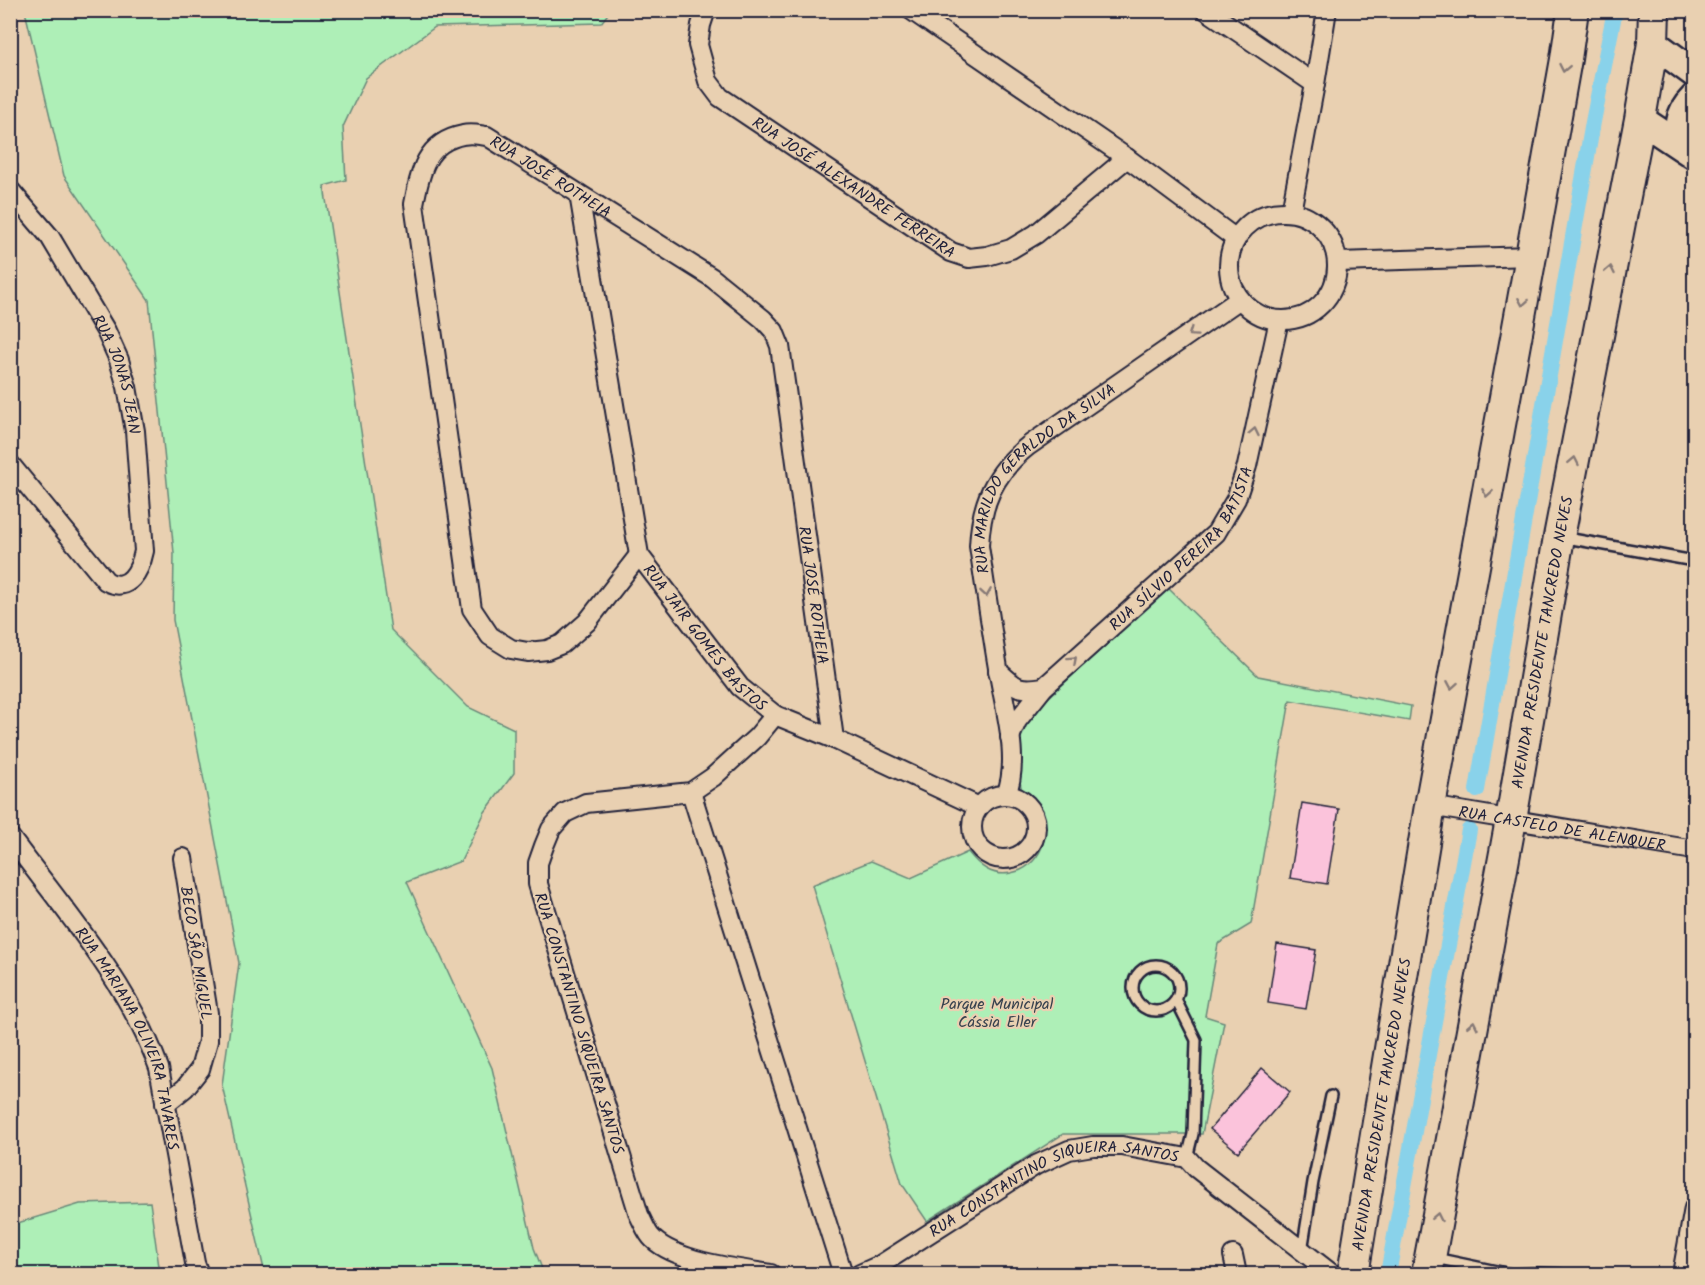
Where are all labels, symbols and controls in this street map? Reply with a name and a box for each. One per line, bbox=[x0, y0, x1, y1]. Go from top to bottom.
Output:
one-way arrow bbox=[1558, 63, 1571, 73]
street label: RUA JOSÉ ALEXANDRE FERREIRA bbox=[747, 111, 960, 266]
street label: RUA JOSÉ ROTHEIA bbox=[485, 130, 616, 225]
one-way arrow bbox=[1603, 265, 1616, 275]
one-way arrow bbox=[1517, 296, 1530, 306]
street label: RUA JONAS JEAN bbox=[85, 310, 146, 436]
one-way arrow bbox=[1187, 326, 1198, 337]
street label: RUA MARILDO GERALDO DA SILVA bbox=[968, 378, 1122, 575]
one-way arrow bbox=[1247, 428, 1260, 438]
one-way arrow bbox=[1567, 457, 1580, 467]
street label: RUA SÍLVIO PEREIRA BATISTA bbox=[1104, 463, 1260, 638]
one-way arrow bbox=[1482, 489, 1494, 498]
street label: AVENIDA PRESIDENTE TANCREDO NEVES bbox=[1506, 494, 1581, 791]
street label: RUA JOSÉ ROTHEIA bbox=[791, 525, 835, 666]
street label: RUA JAIR GOMES BASTOS bbox=[636, 559, 772, 718]
one-way arrow bbox=[980, 589, 992, 598]
one-way arrow bbox=[1066, 656, 1077, 667]
one-way arrow bbox=[1446, 680, 1459, 690]
street label: RUA CASTELO DE ALENQUER bbox=[1457, 800, 1667, 859]
street label: BECO SÃO MIGUEL bbox=[173, 885, 218, 1022]
street label: RUA CONSTANTINO SIQUEIRA SANTOS bbox=[527, 889, 630, 1158]
street label: RUA MARIANA OLIVEIRA TAVARES bbox=[68, 922, 185, 1153]
street label: AVENIDA PRESIDENTE TANCREDO NEVES bbox=[1346, 956, 1419, 1253]
park label: Parque Municipal Cássia Eller bbox=[940, 992, 1054, 1035]
one-way arrow bbox=[1466, 1021, 1479, 1031]
street label: RUA CONSTANTINO SIQUEIRA SANTOS bbox=[924, 1135, 1181, 1245]
one-way arrow bbox=[1430, 1212, 1443, 1222]

